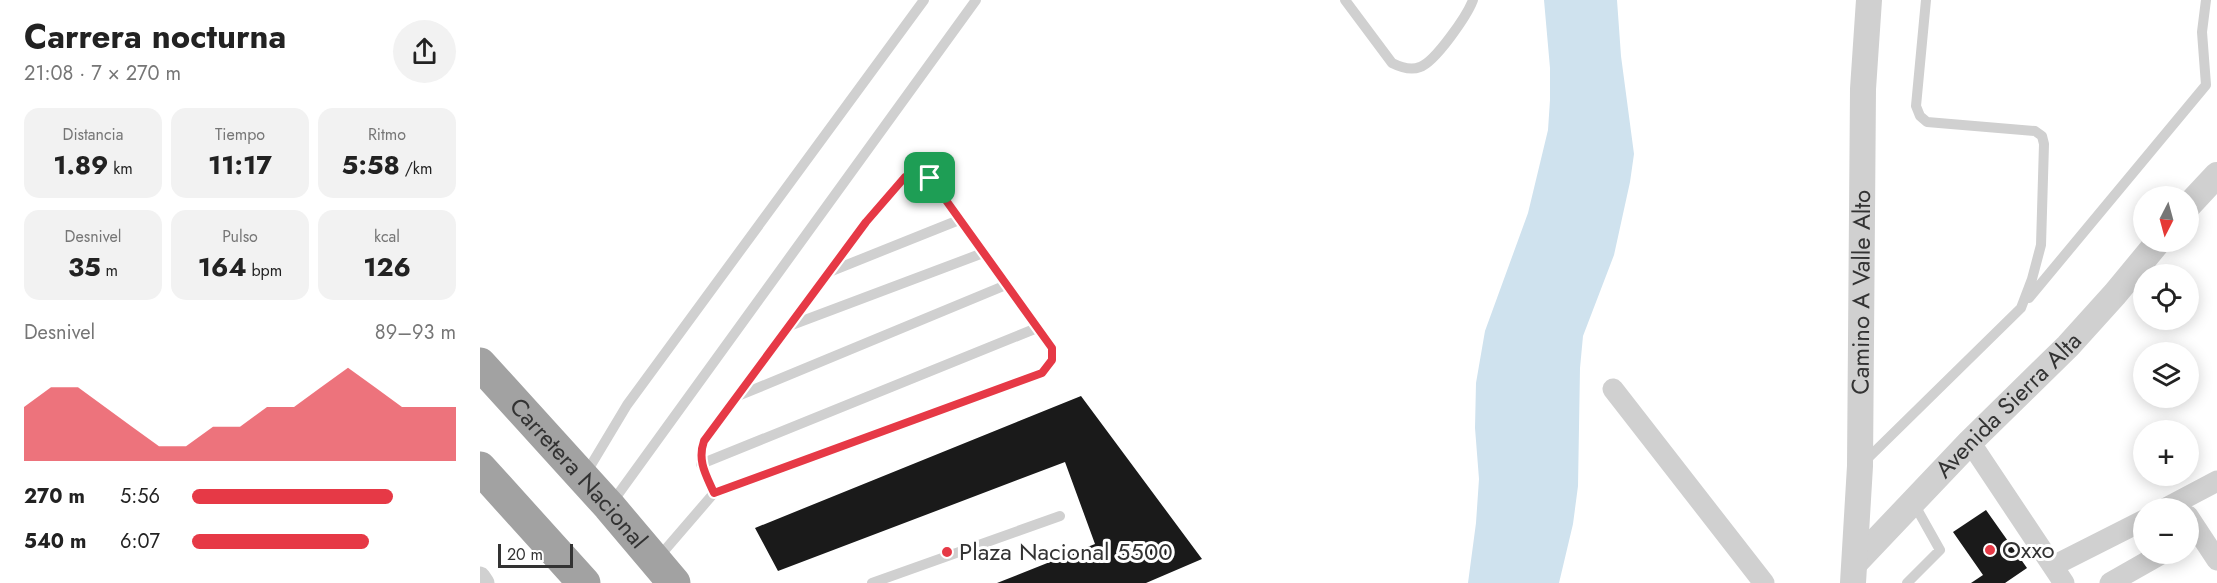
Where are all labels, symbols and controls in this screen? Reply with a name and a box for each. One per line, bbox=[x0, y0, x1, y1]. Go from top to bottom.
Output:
text: Carrera nocturna bbox=[24, 13, 286, 60]
button: share bbox=[393, 20, 456, 83]
text: 21:08 · 7 × 270 m bbox=[24, 59, 181, 88]
text: Distancia bbox=[63, 123, 123, 146]
text: Tiempo bbox=[215, 123, 265, 146]
text: Ritmo bbox=[368, 123, 406, 146]
text: 1.89 bbox=[53, 146, 108, 184]
text: 11:17 bbox=[208, 146, 272, 184]
text: 5:58 bbox=[342, 146, 400, 184]
pin bbox=[904, 152, 955, 203]
text: km bbox=[108, 157, 133, 180]
text: /km bbox=[400, 157, 432, 180]
icon: arrive bbox=[913, 161, 946, 194]
north arrow bbox=[2133, 186, 2199, 252]
map controls bbox=[2133, 186, 2199, 564]
street label: Camino A Valle Alto bbox=[1843, 190, 1879, 395]
text: Desnivel bbox=[65, 225, 121, 248]
text: Pulso bbox=[222, 225, 258, 248]
text: kcal bbox=[374, 225, 400, 248]
text: 35 bbox=[68, 248, 101, 286]
text: 164 bbox=[198, 248, 247, 286]
text: 126 bbox=[363, 248, 411, 286]
text: m bbox=[101, 259, 118, 282]
text: bpm bbox=[247, 259, 282, 282]
button: locate bbox=[2133, 264, 2199, 330]
text: Desnivel bbox=[24, 318, 95, 347]
text: 89–93 m bbox=[375, 318, 456, 347]
street label: Avenida Sierra Alta bbox=[1927, 324, 2089, 486]
button: layers bbox=[2133, 342, 2199, 408]
street label: Carretera Nacional bbox=[502, 390, 656, 556]
button: + bbox=[2133, 420, 2199, 486]
text: 270 m bbox=[24, 482, 85, 511]
text: 5:56 bbox=[120, 482, 160, 511]
button: − bbox=[2133, 498, 2199, 564]
text: 540 m bbox=[24, 527, 87, 556]
text: 6:07 bbox=[120, 527, 160, 556]
place label: Oxxo bbox=[2002, 532, 2055, 567]
place label: Plaza Nacional 5500 bbox=[959, 534, 1173, 569]
scale bar bbox=[498, 541, 573, 568]
text: 20 m bbox=[507, 543, 543, 566]
marker: Oxxo bbox=[1983, 543, 1997, 557]
marker: Plaza Nacional 5500 bbox=[940, 545, 954, 559]

